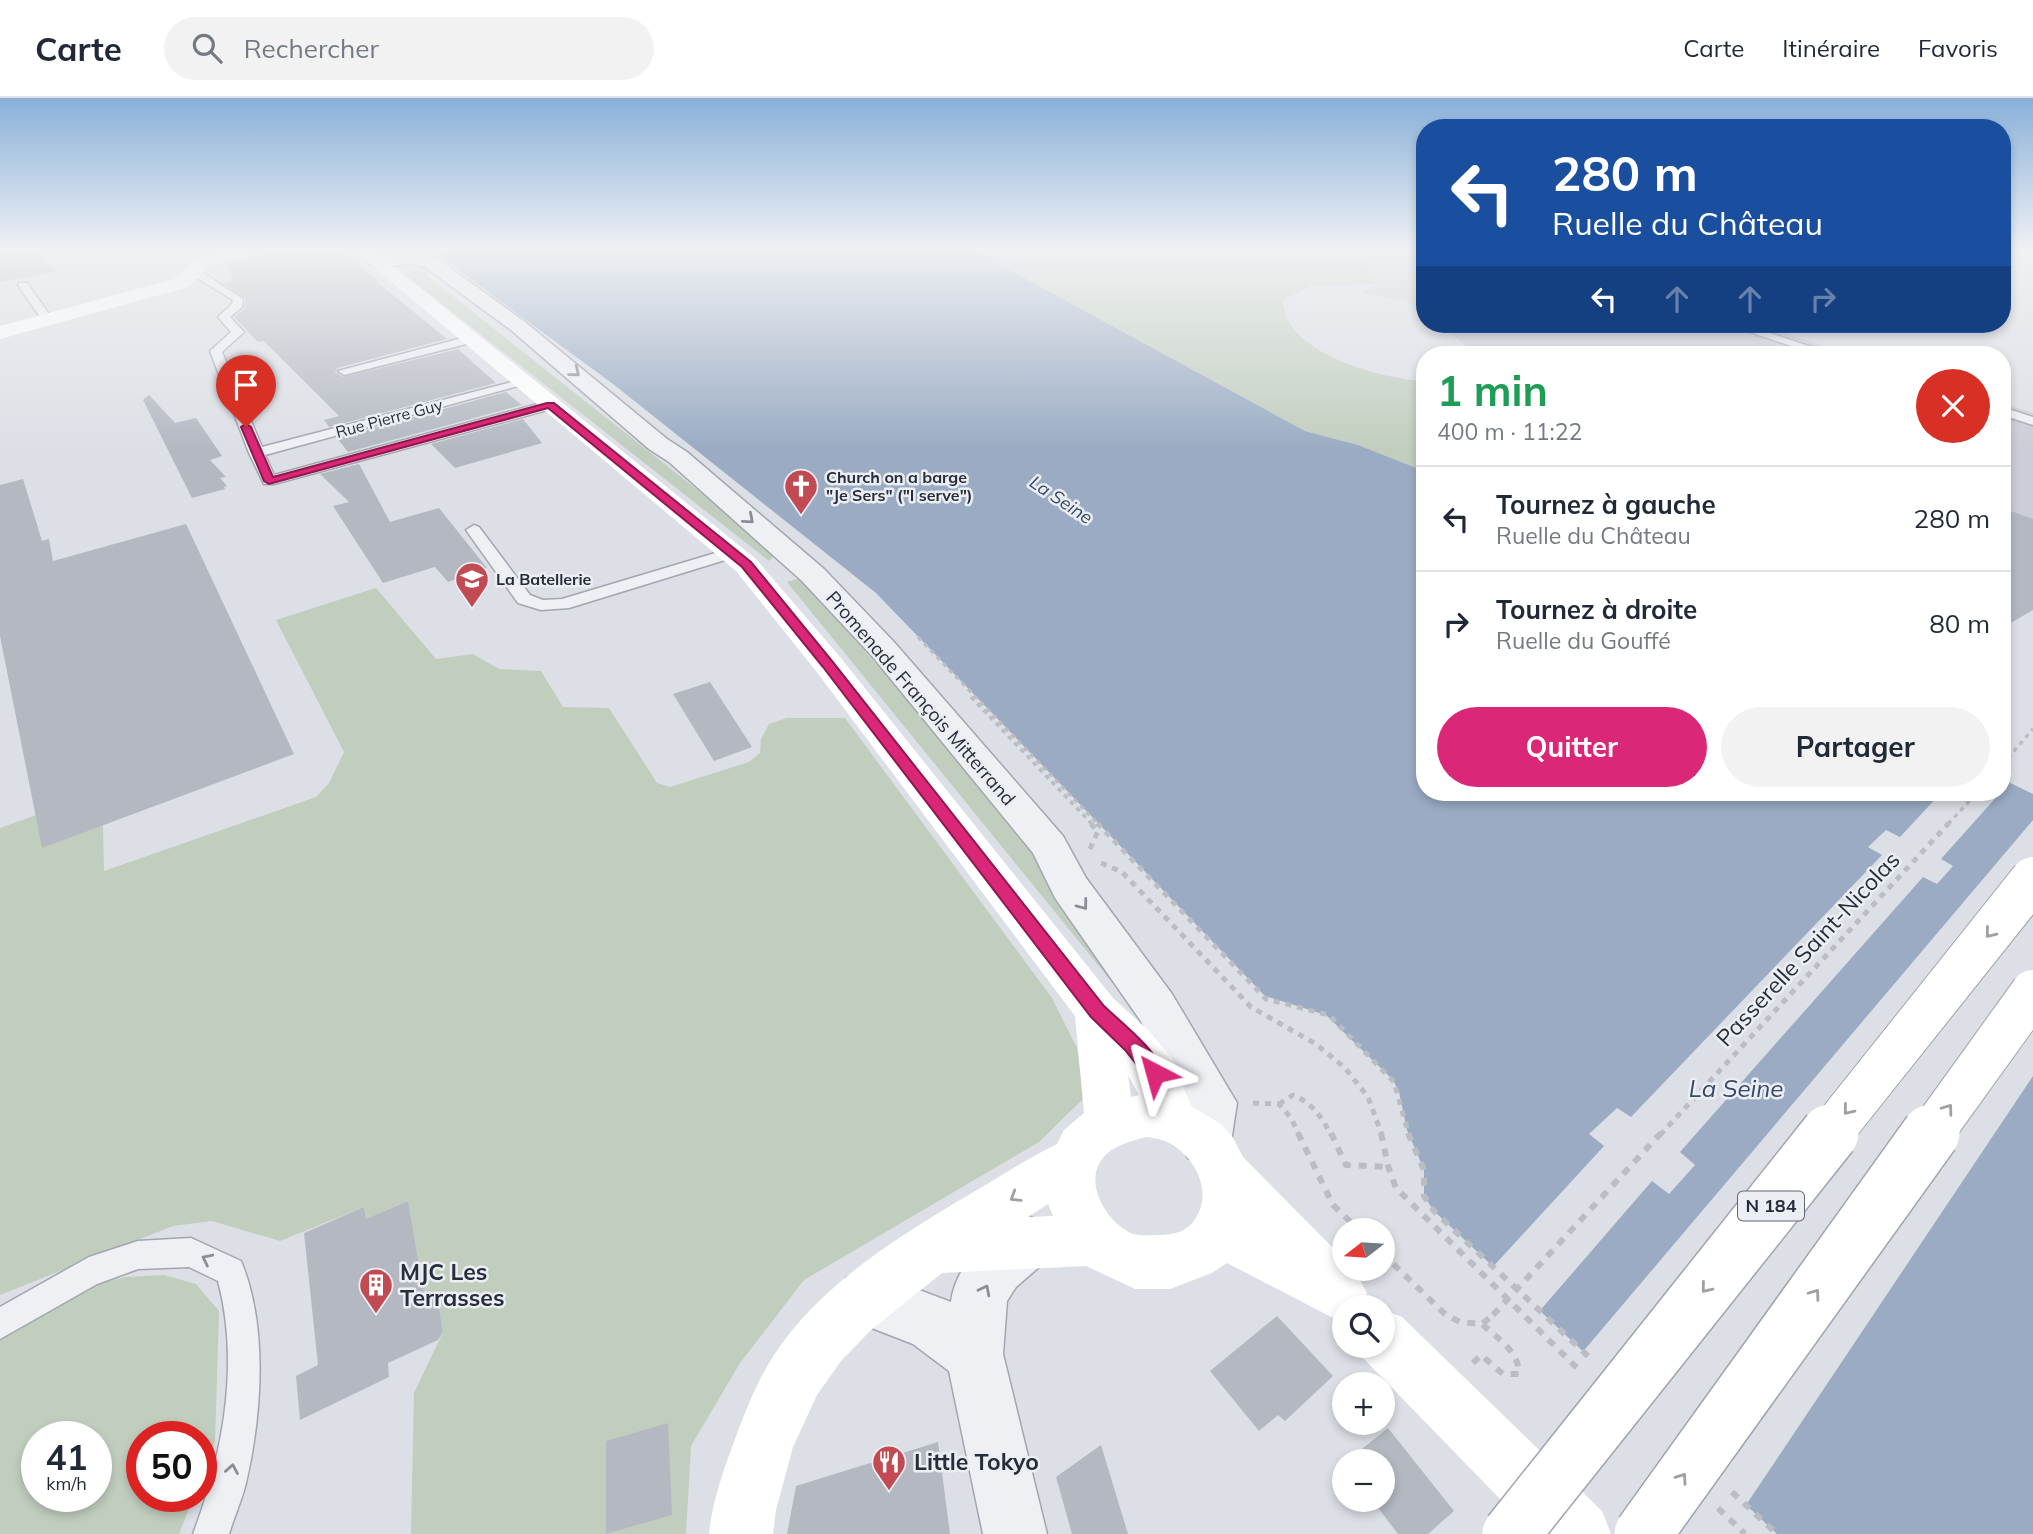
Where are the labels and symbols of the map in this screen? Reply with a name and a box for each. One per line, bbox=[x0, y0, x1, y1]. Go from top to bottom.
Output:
pin bbox=[216, 355, 276, 427]
one-way arrow bbox=[567, 364, 580, 376]
street label: Rue Pierre Guy bbox=[333, 394, 445, 442]
church icon: Church on a barge "Je Sers" ("I serve") bbox=[782, 467, 820, 516]
place label: Church on a barge "Je Sers" ("I serve") bbox=[826, 467, 973, 505]
water label: La Seine bbox=[1025, 470, 1097, 529]
one-way arrow bbox=[741, 511, 754, 523]
school or university icon: La Batellerie bbox=[453, 560, 491, 609]
place label: La Batellerie bbox=[496, 569, 592, 589]
street label: Promenade François Mitterrand bbox=[821, 586, 1021, 810]
street label: Passerelle Saint-Nicolas bbox=[1710, 845, 1906, 1052]
one-way arrow bbox=[1075, 897, 1088, 910]
one-way arrow bbox=[1986, 925, 1999, 937]
position arrow bbox=[1118, 1036, 1192, 1110]
water label: La Seine bbox=[1689, 1073, 1783, 1103]
one-way arrow bbox=[1844, 1103, 1857, 1115]
one-way arrow bbox=[1940, 1104, 1952, 1117]
one-way arrow bbox=[1010, 1189, 1023, 1202]
road number: N 184 bbox=[1738, 1191, 1804, 1220]
north arrow bbox=[1332, 1218, 1395, 1281]
one-way arrow bbox=[202, 1253, 214, 1267]
place label: MJC Les Terrasses bbox=[400, 1257, 504, 1312]
building icon: MJC Les Terrasses bbox=[357, 1266, 395, 1315]
one-way arrow bbox=[1702, 1280, 1715, 1292]
one-way arrow bbox=[976, 1284, 990, 1297]
one-way arrow bbox=[1807, 1289, 1819, 1302]
speed limit sign: 50 bbox=[126, 1421, 217, 1512]
restaurant icon: Little Tokyo bbox=[870, 1443, 908, 1492]
place label: Little Tokyo bbox=[914, 1447, 1039, 1476]
one-way arrow bbox=[224, 1463, 239, 1475]
one-way arrow bbox=[1674, 1473, 1686, 1486]

